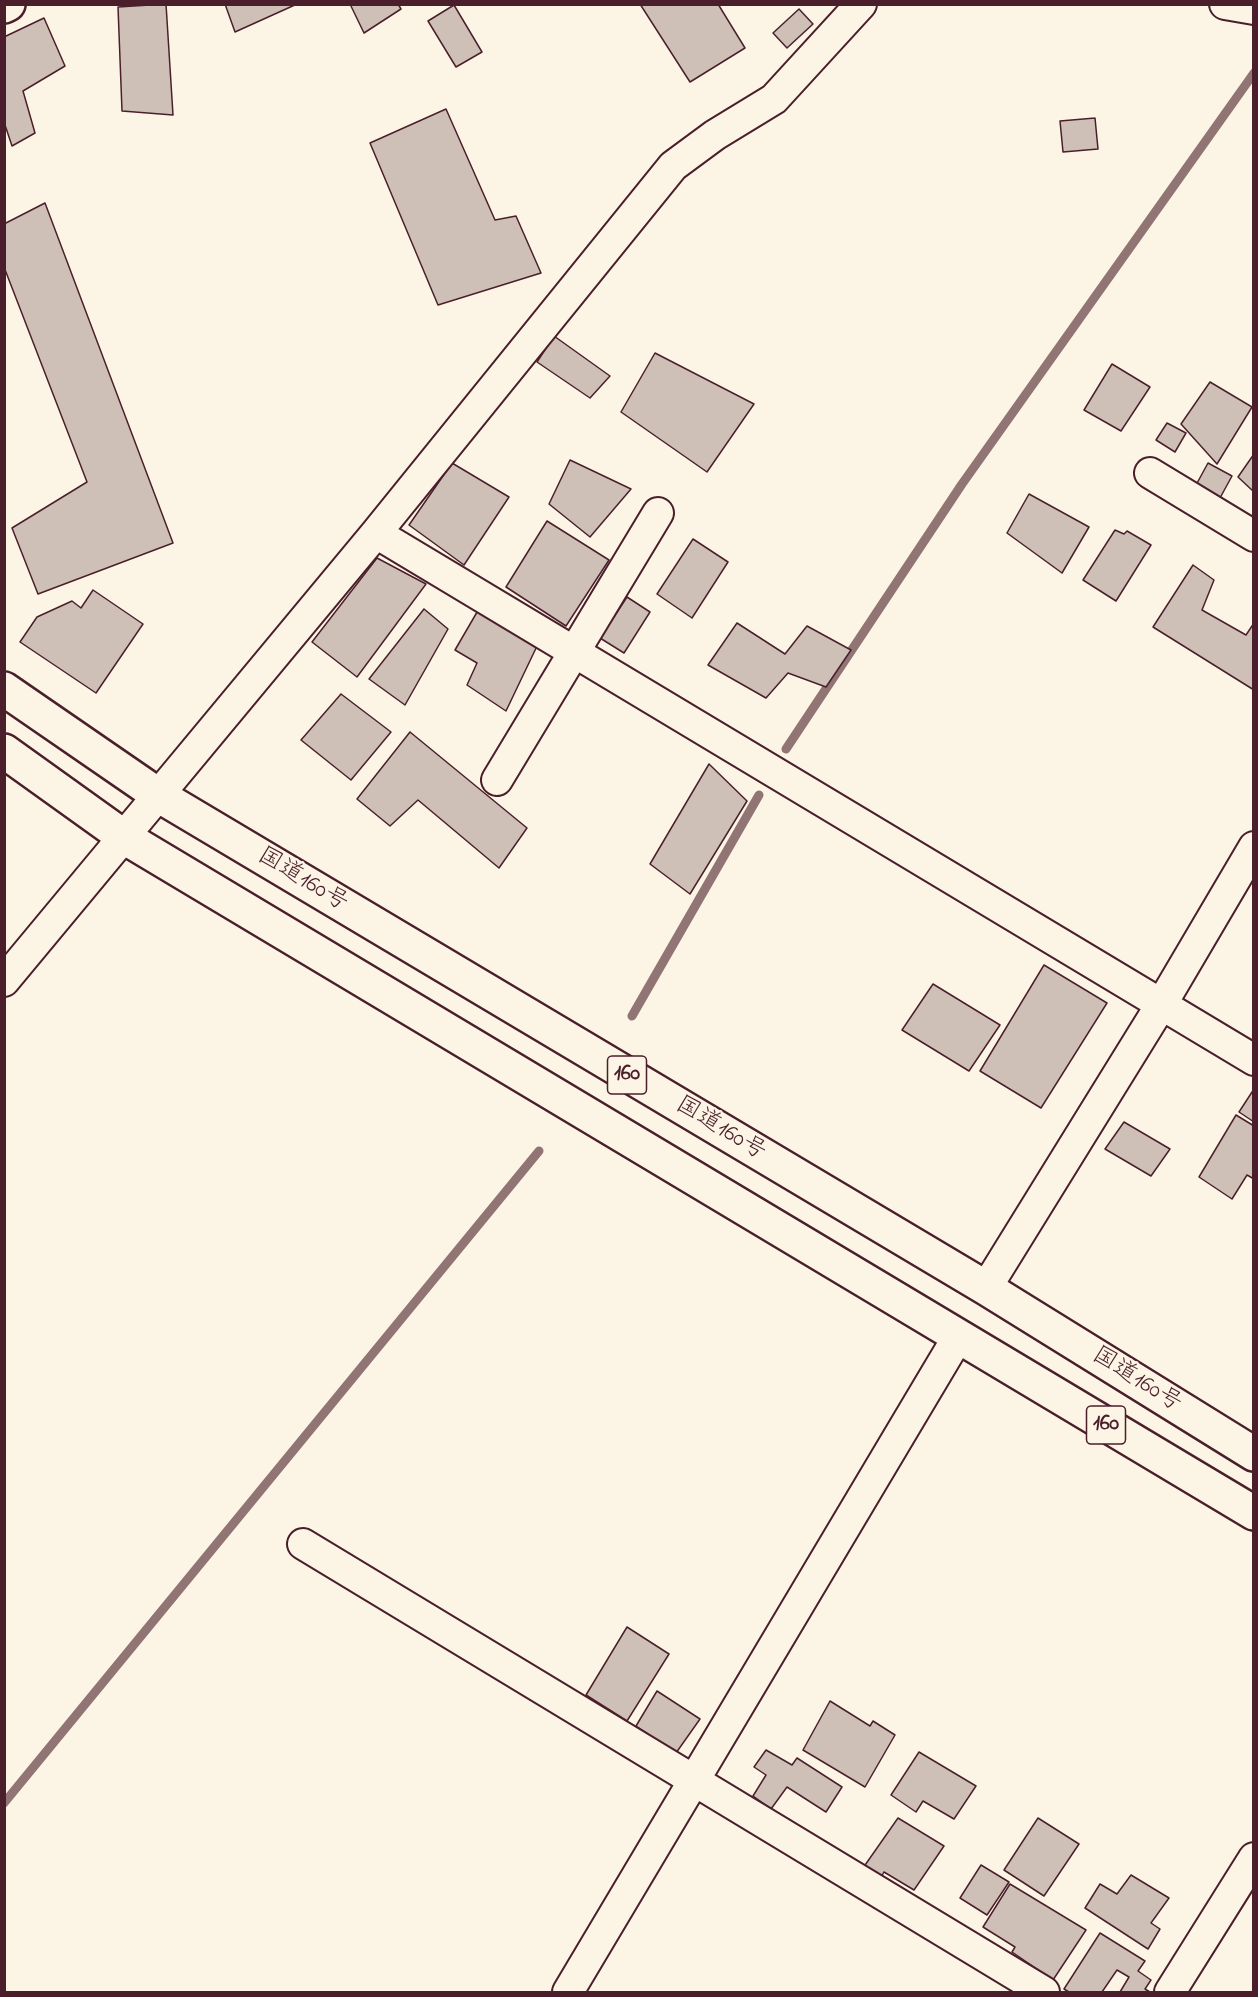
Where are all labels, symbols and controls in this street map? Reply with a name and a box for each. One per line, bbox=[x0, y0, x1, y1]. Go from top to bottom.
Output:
street label: 国道160号 bbox=[251, 843, 353, 919]
road number: 160 bbox=[608, 1056, 646, 1094]
street label: 国道160号 bbox=[669, 1092, 771, 1168]
street label: 国道160号 bbox=[1086, 1342, 1186, 1420]
road number: 160 bbox=[1086, 1406, 1126, 1444]

